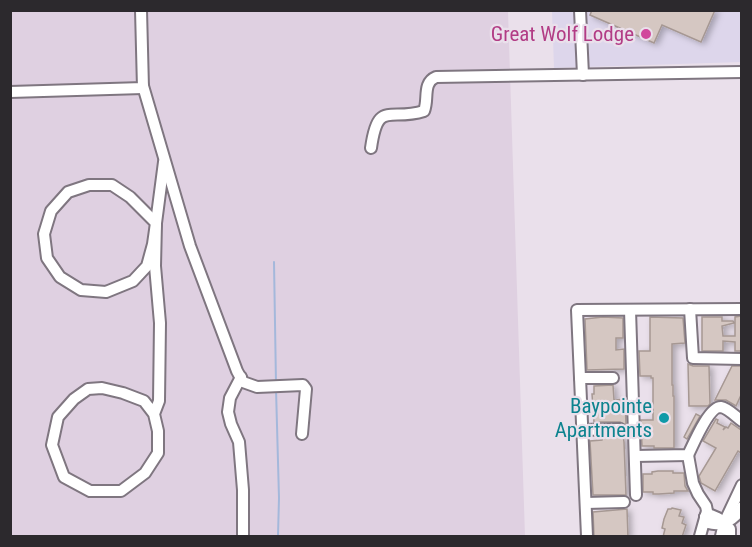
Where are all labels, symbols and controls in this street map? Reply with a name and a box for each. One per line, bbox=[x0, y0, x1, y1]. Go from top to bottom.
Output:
place label: Great Wolf Lodge bbox=[491, 22, 634, 46]
marker: Great Wolf Lodge bbox=[639, 27, 653, 41]
place label: Baypointe Apartments bbox=[555, 394, 652, 442]
marker: Baypointe Apartments bbox=[657, 411, 671, 425]

